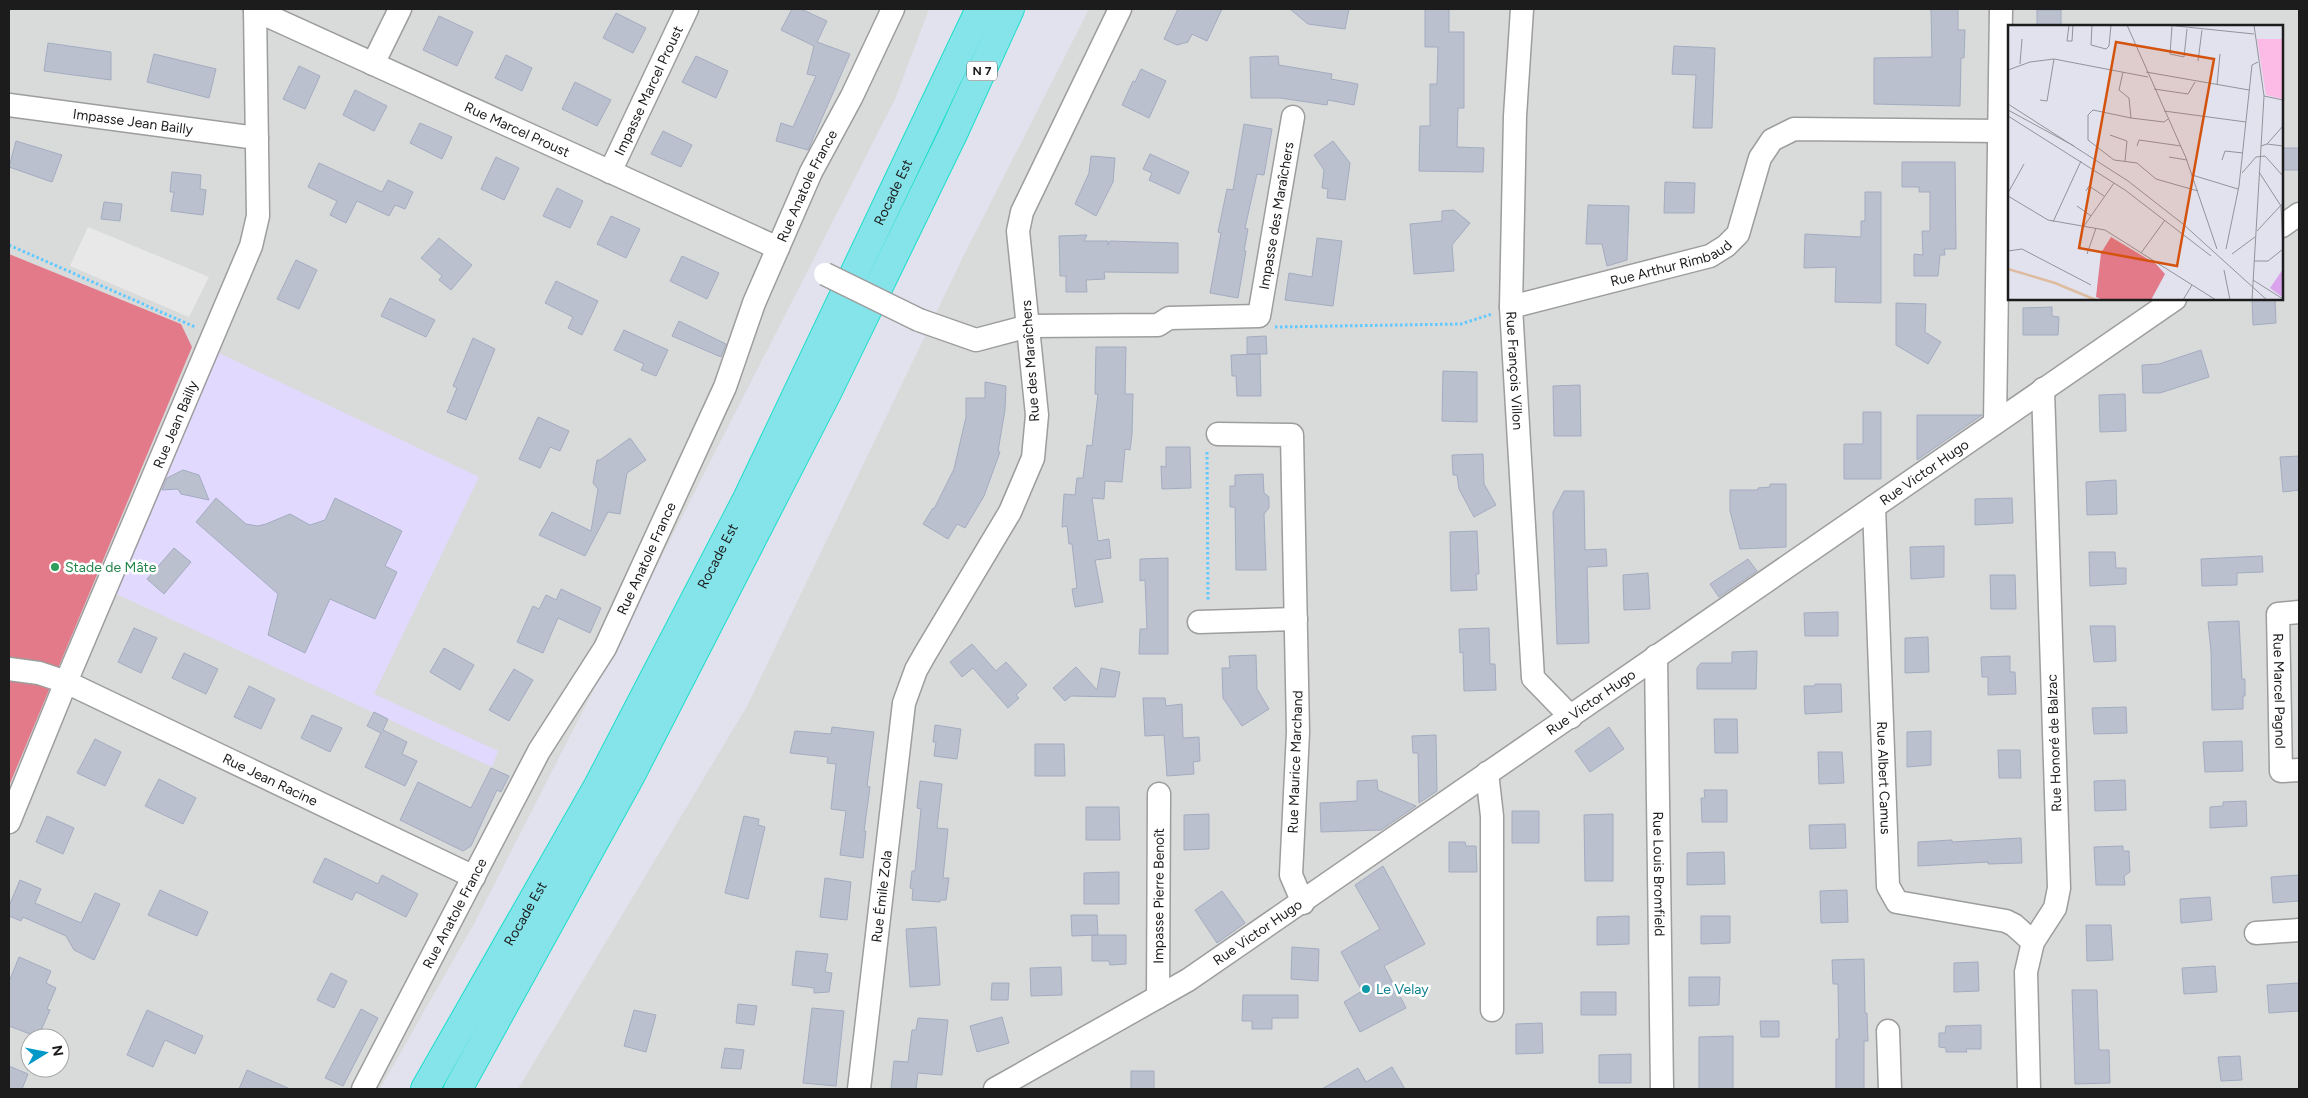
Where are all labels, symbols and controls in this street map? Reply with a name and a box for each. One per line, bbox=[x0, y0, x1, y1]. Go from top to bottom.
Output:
street label: Impasse Marcel Proust bbox=[611, 23, 687, 158]
inset map bbox=[2008, 25, 2283, 300]
road number: N 7 bbox=[967, 61, 997, 80]
street label: Rue Marcel Proust bbox=[462, 98, 572, 161]
street label: Impasse Jean Bailly bbox=[72, 106, 195, 138]
street label: Rue Anatole France bbox=[774, 127, 841, 245]
street label: Impasse des Maraîchers bbox=[1256, 141, 1298, 291]
street label: Rocade Est bbox=[870, 157, 916, 228]
street label: Rue Arthur Rimbaud bbox=[1609, 237, 1736, 290]
street label: Rue des Maraîchers bbox=[1018, 300, 1043, 422]
street label: Rue François Villon bbox=[1502, 311, 1526, 431]
street label: Rue Jean Bailly bbox=[150, 378, 202, 471]
street label: Rue Victor Hugo bbox=[1877, 436, 1972, 509]
street label: Rue Anatole France bbox=[613, 499, 680, 618]
street label: Rocade Est bbox=[694, 521, 742, 592]
place label: Stade de Mâte bbox=[65, 559, 157, 576]
marker: Stade de Mâte bbox=[49, 561, 61, 573]
street label: Rue Marcel Pagnol bbox=[2269, 633, 2289, 749]
street label: Rue Victor Hugo bbox=[1543, 666, 1639, 739]
street label: Rue Honoré de Balzac bbox=[2044, 673, 2065, 812]
street label: Rue Maurice Marchand bbox=[1285, 690, 1306, 834]
street label: Rue Albert Camus bbox=[1873, 721, 1894, 835]
street label: Rue Jean Racine bbox=[220, 750, 320, 810]
street label: Rue Louis Bromfield bbox=[1649, 811, 1668, 937]
street label: Impasse Pierre Benoît bbox=[1150, 828, 1168, 964]
street label: Rue Émile Zola bbox=[868, 849, 896, 943]
street label: Rue Anatole France bbox=[419, 855, 491, 972]
street label: Rocade Est bbox=[501, 879, 551, 949]
street label: Rue Victor Hugo bbox=[1210, 896, 1306, 969]
place label: Le Velay bbox=[1376, 981, 1429, 998]
marker: Le Velay bbox=[1360, 983, 1372, 995]
north arrow bbox=[20, 1028, 70, 1078]
text: N bbox=[48, 1044, 67, 1058]

